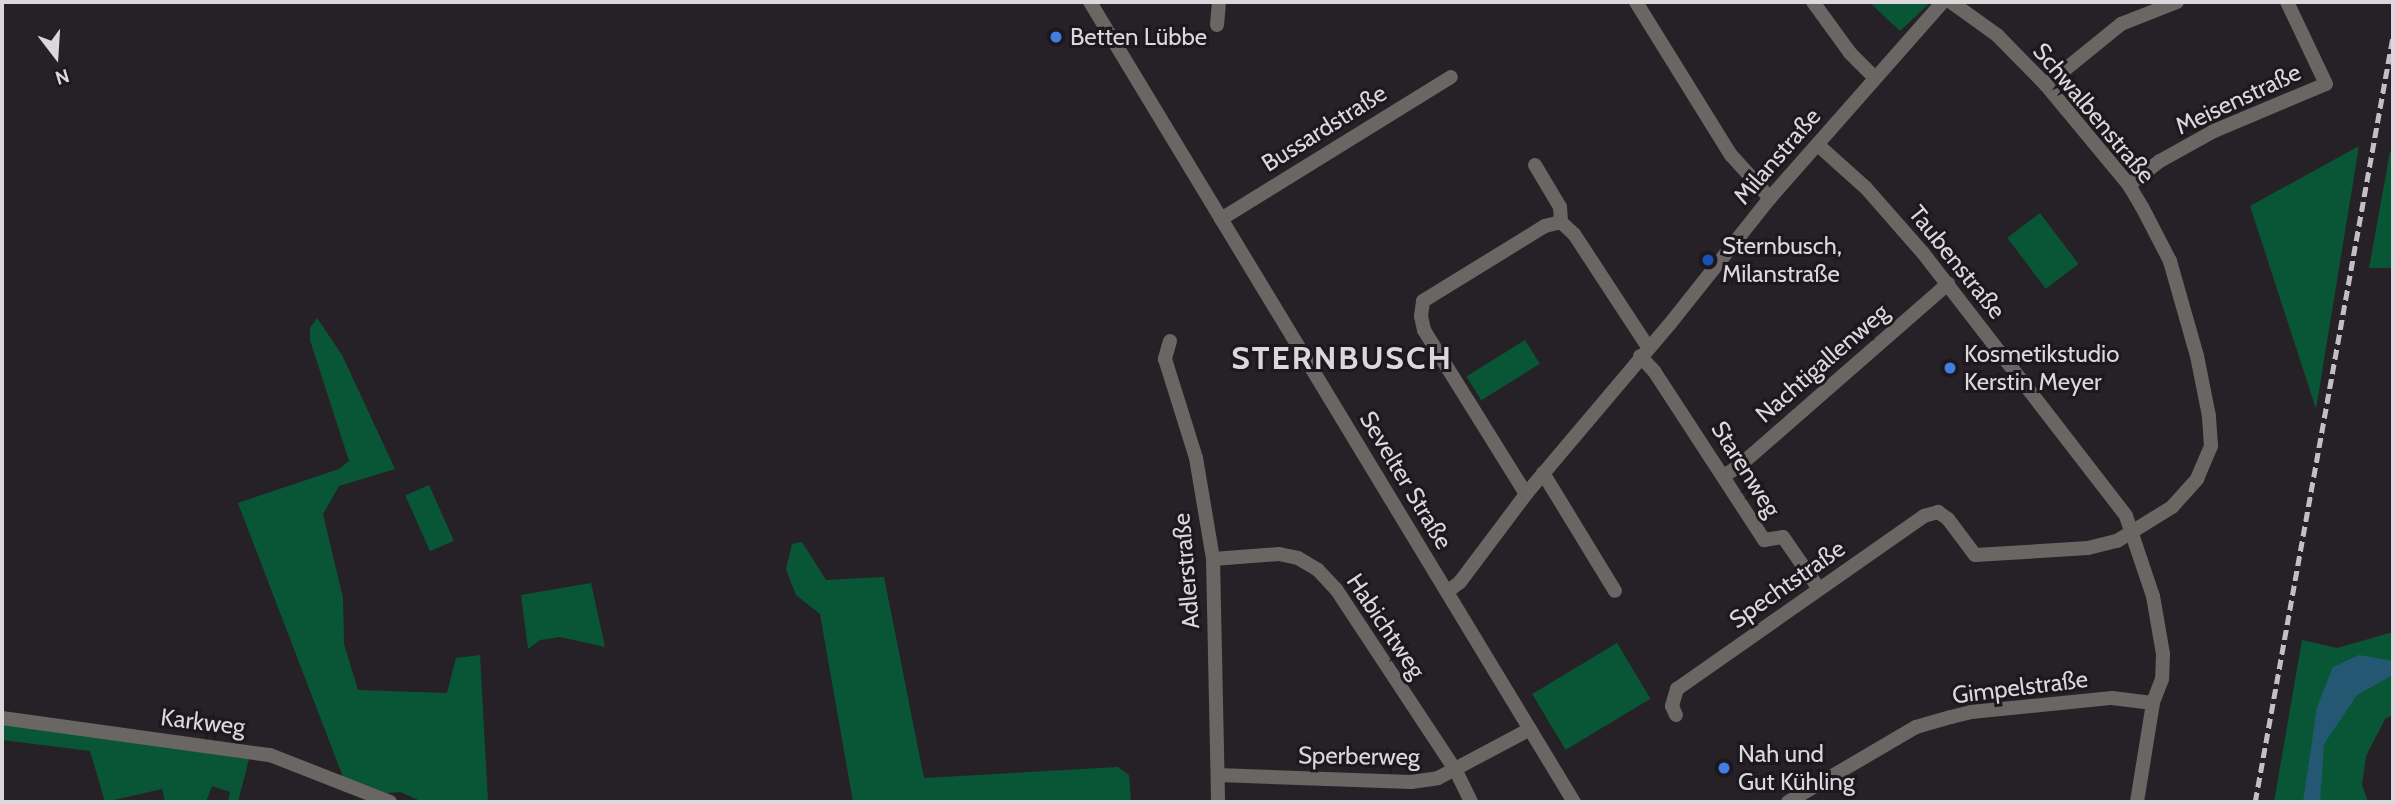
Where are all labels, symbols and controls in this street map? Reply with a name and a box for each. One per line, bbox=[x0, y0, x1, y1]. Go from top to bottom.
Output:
north arrow bbox=[21, 21, 91, 91]
place label: Betten Lübbe bbox=[1070, 23, 1207, 51]
marker: Betten Lübbe bbox=[1048, 29, 1064, 45]
street label: Schwalbenstraße bbox=[2027, 37, 2161, 189]
street label: Meisenstraße bbox=[2171, 57, 2305, 141]
text: N bbox=[52, 64, 72, 90]
street label: Bussardstraße bbox=[1256, 78, 1392, 178]
street label: Milanstraße bbox=[1727, 102, 1827, 210]
street label: Taubenstraße bbox=[1903, 200, 2011, 324]
place label: Sternbusch, Milanstraße bbox=[1722, 232, 1842, 288]
marker: Sternbusch, Milanstraße bbox=[1700, 252, 1716, 268]
street label: Nachtigallenweg bbox=[1750, 297, 1894, 429]
district label: STERNBUSCH bbox=[1232, 339, 1452, 377]
place label: Kosmetikstudio Kerstin Meyer bbox=[1964, 340, 2119, 396]
marker: Kosmetikstudio Kerstin Meyer bbox=[1942, 360, 1958, 376]
street label: Sevelter Straße bbox=[1354, 406, 1458, 554]
street label: Starenweg bbox=[1705, 416, 1787, 522]
street label: Adlerstraße bbox=[1167, 512, 1205, 630]
street label: Spechtstraße bbox=[1724, 534, 1850, 634]
street label: Habichtweg bbox=[1341, 568, 1431, 684]
street label: Gimpelstraße bbox=[1951, 664, 2089, 710]
street label: Karkweg bbox=[159, 703, 247, 741]
place label: Nah und Gut Kühling bbox=[1738, 740, 1855, 796]
street label: Sperberweg bbox=[1298, 741, 1420, 771]
marker: Nah und Gut Kühling bbox=[1716, 760, 1732, 776]

